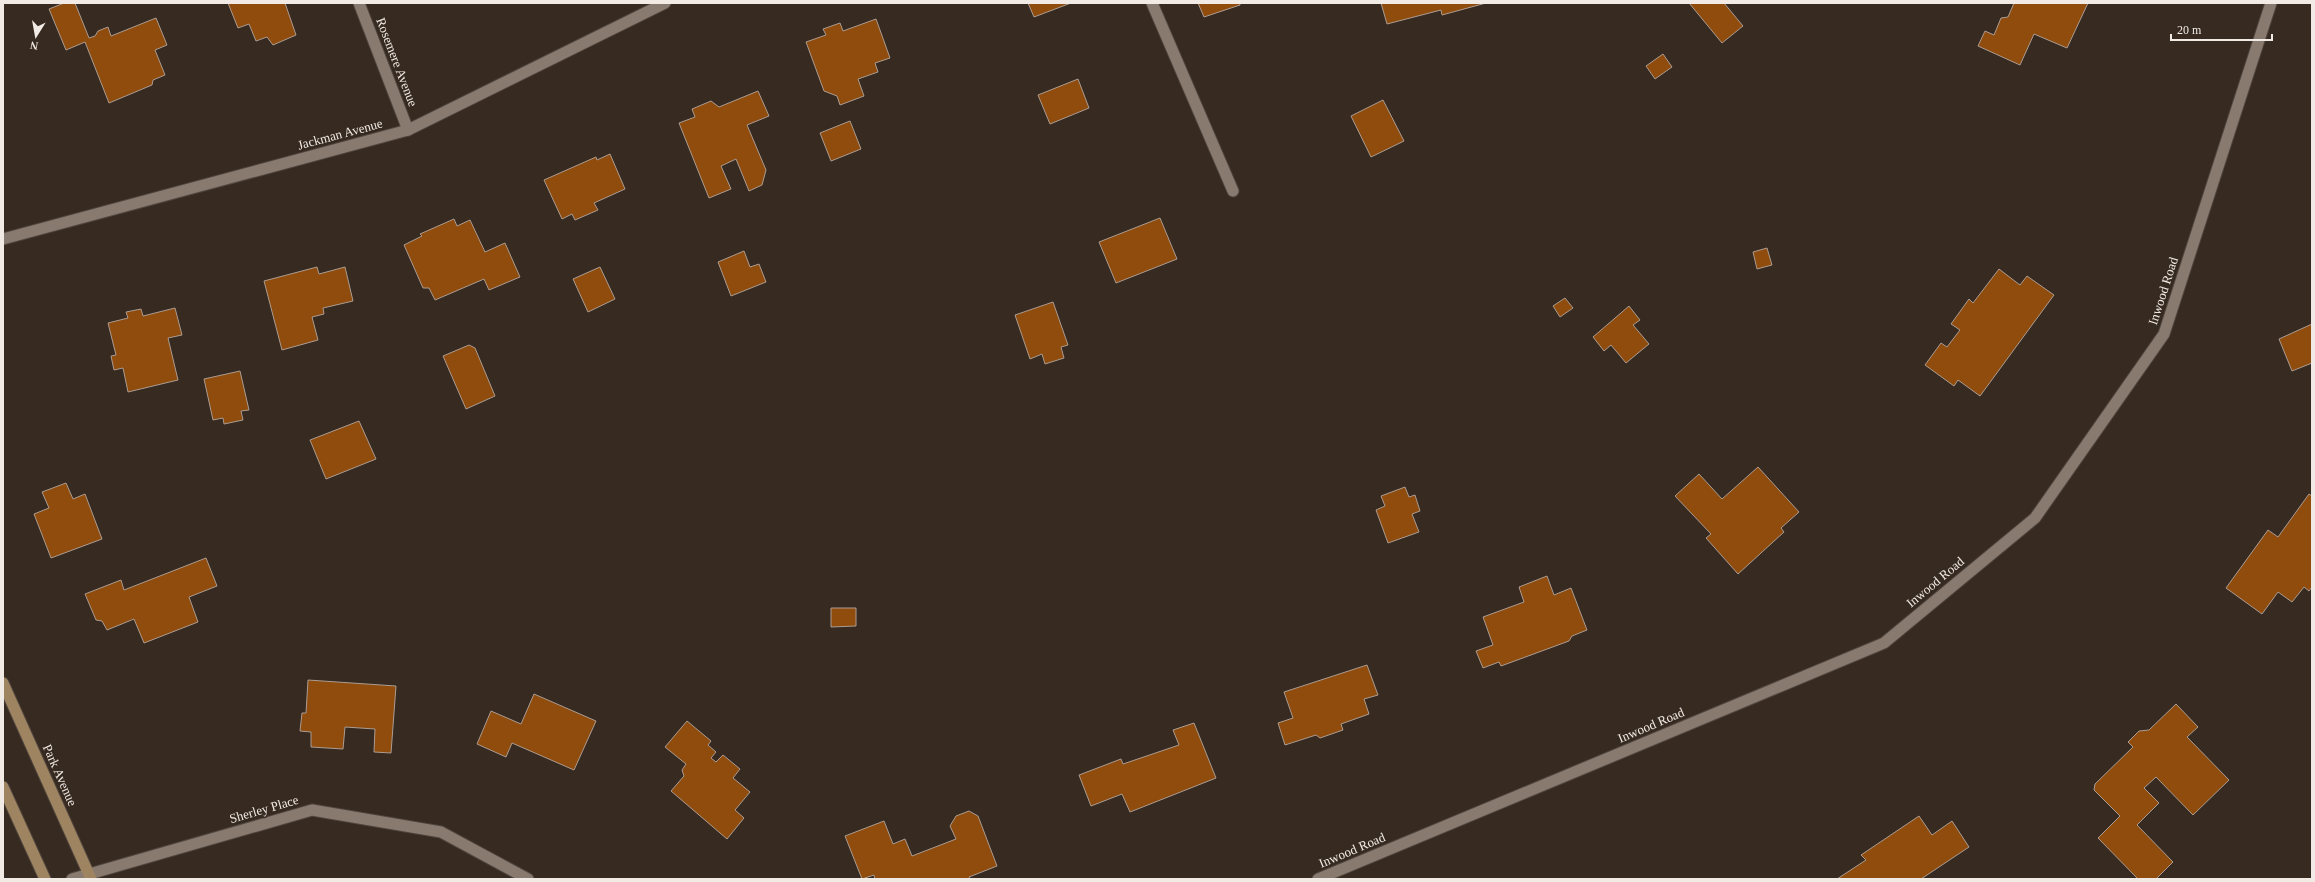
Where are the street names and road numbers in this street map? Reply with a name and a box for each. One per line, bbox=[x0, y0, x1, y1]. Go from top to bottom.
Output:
street label: Rosemere Avenue bbox=[373, 15, 421, 109]
street label: Jackman Avenue bbox=[296, 115, 384, 153]
street label: Inwood Road bbox=[2145, 255, 2181, 327]
street label: Inwood Road bbox=[1903, 553, 1967, 610]
street label: Inwood Road bbox=[1616, 704, 1687, 746]
street label: Park Avenue bbox=[40, 742, 80, 808]
street label: Sherley Place bbox=[228, 792, 300, 826]
street label: Inwood Road bbox=[1317, 829, 1388, 871]

